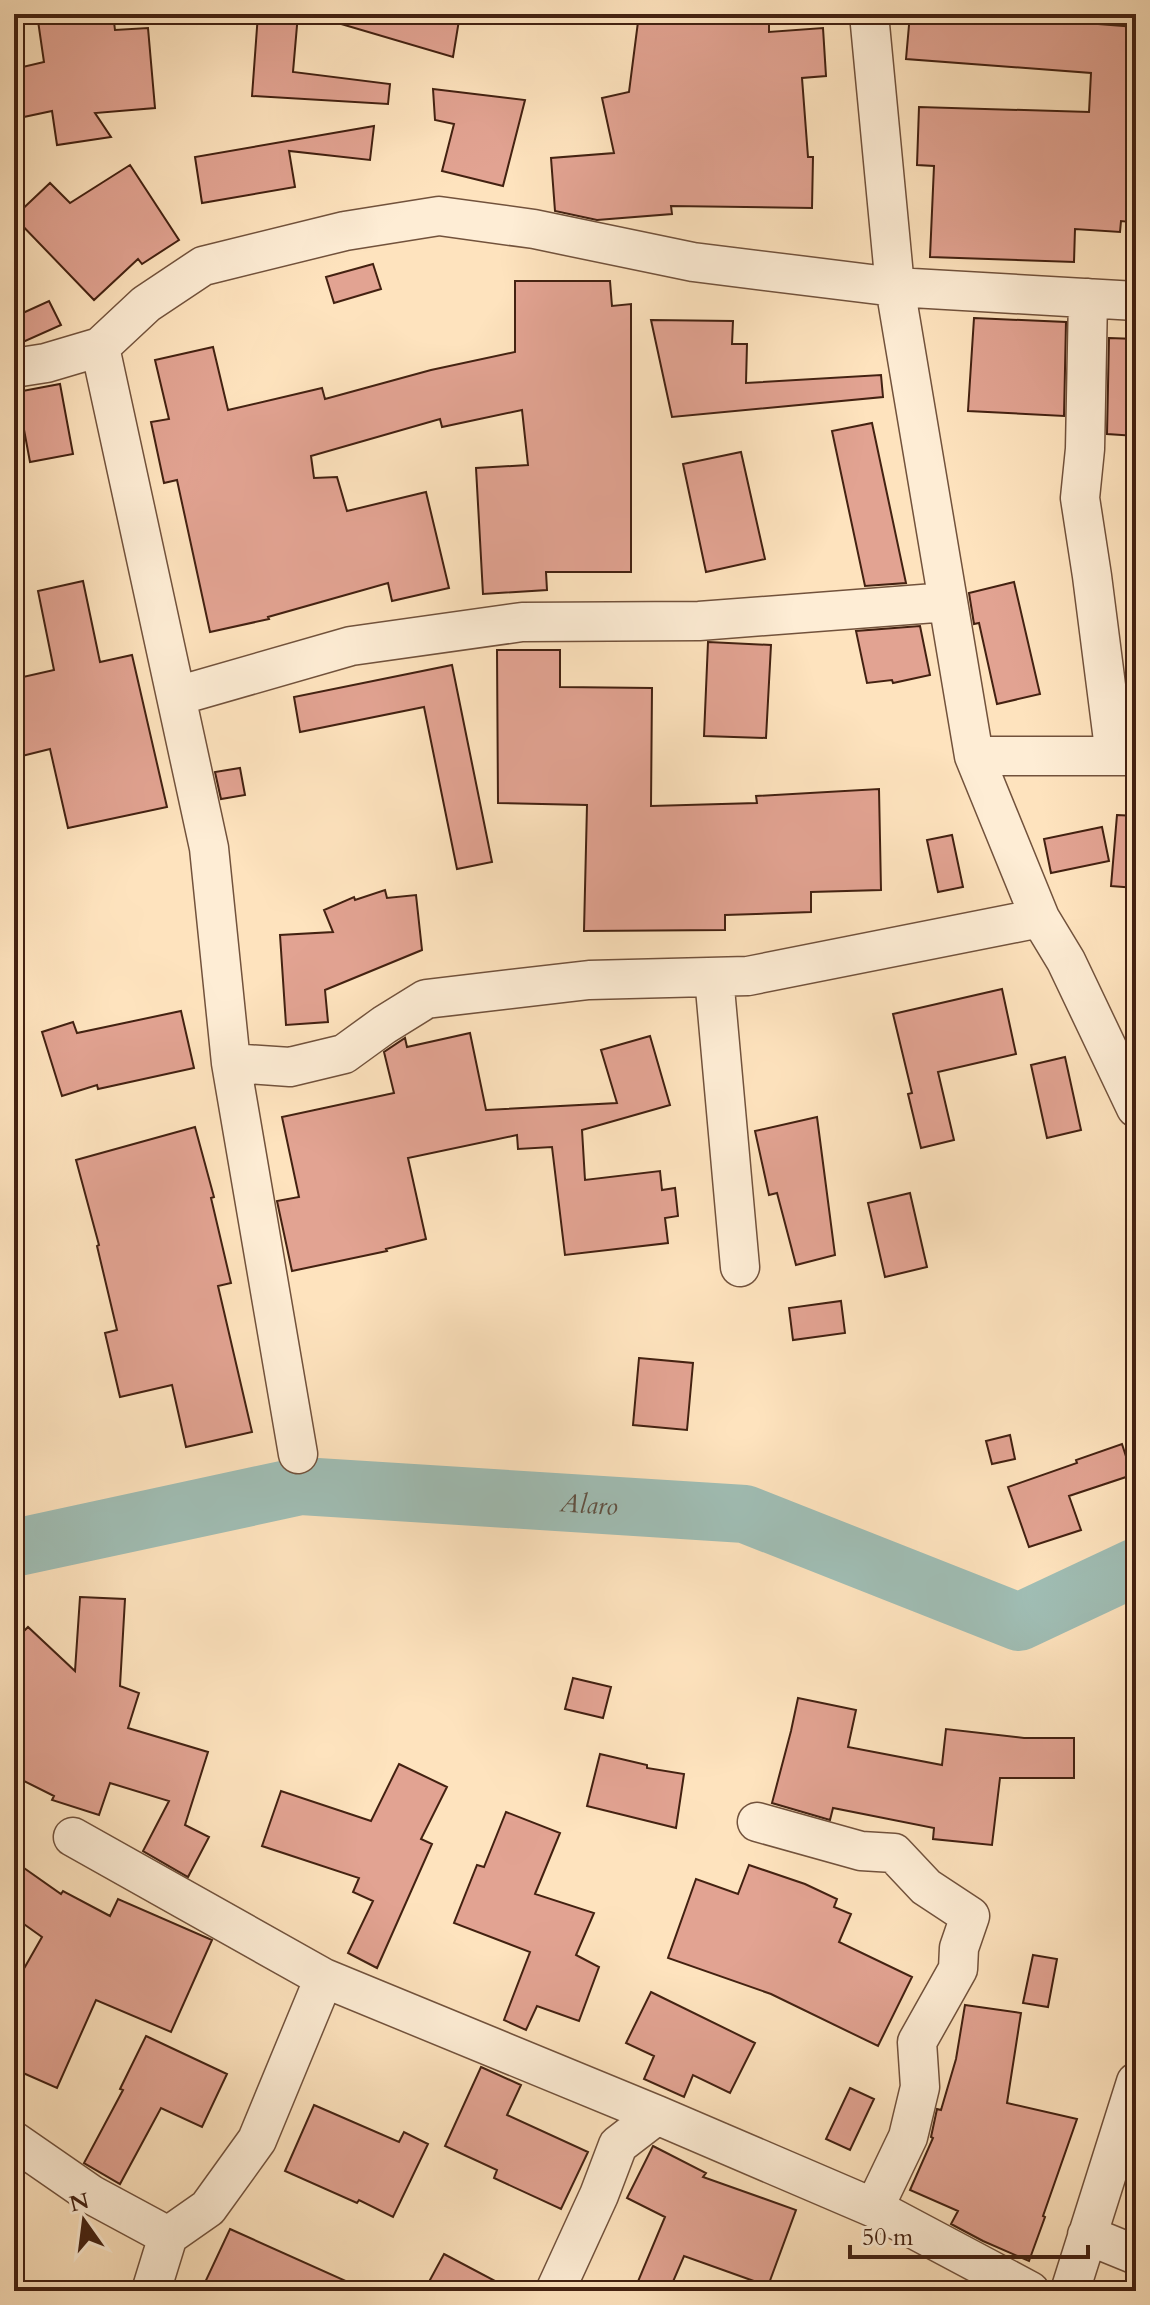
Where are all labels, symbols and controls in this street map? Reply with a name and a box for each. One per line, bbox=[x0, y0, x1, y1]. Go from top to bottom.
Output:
water label: Alaro bbox=[558, 1485, 619, 1524]
north arrow bbox=[44, 2181, 124, 2261]
text: N bbox=[67, 2186, 92, 2219]
scale bar bbox=[850, 2209, 1088, 2259]
text: 50 m bbox=[862, 2221, 914, 2254]

